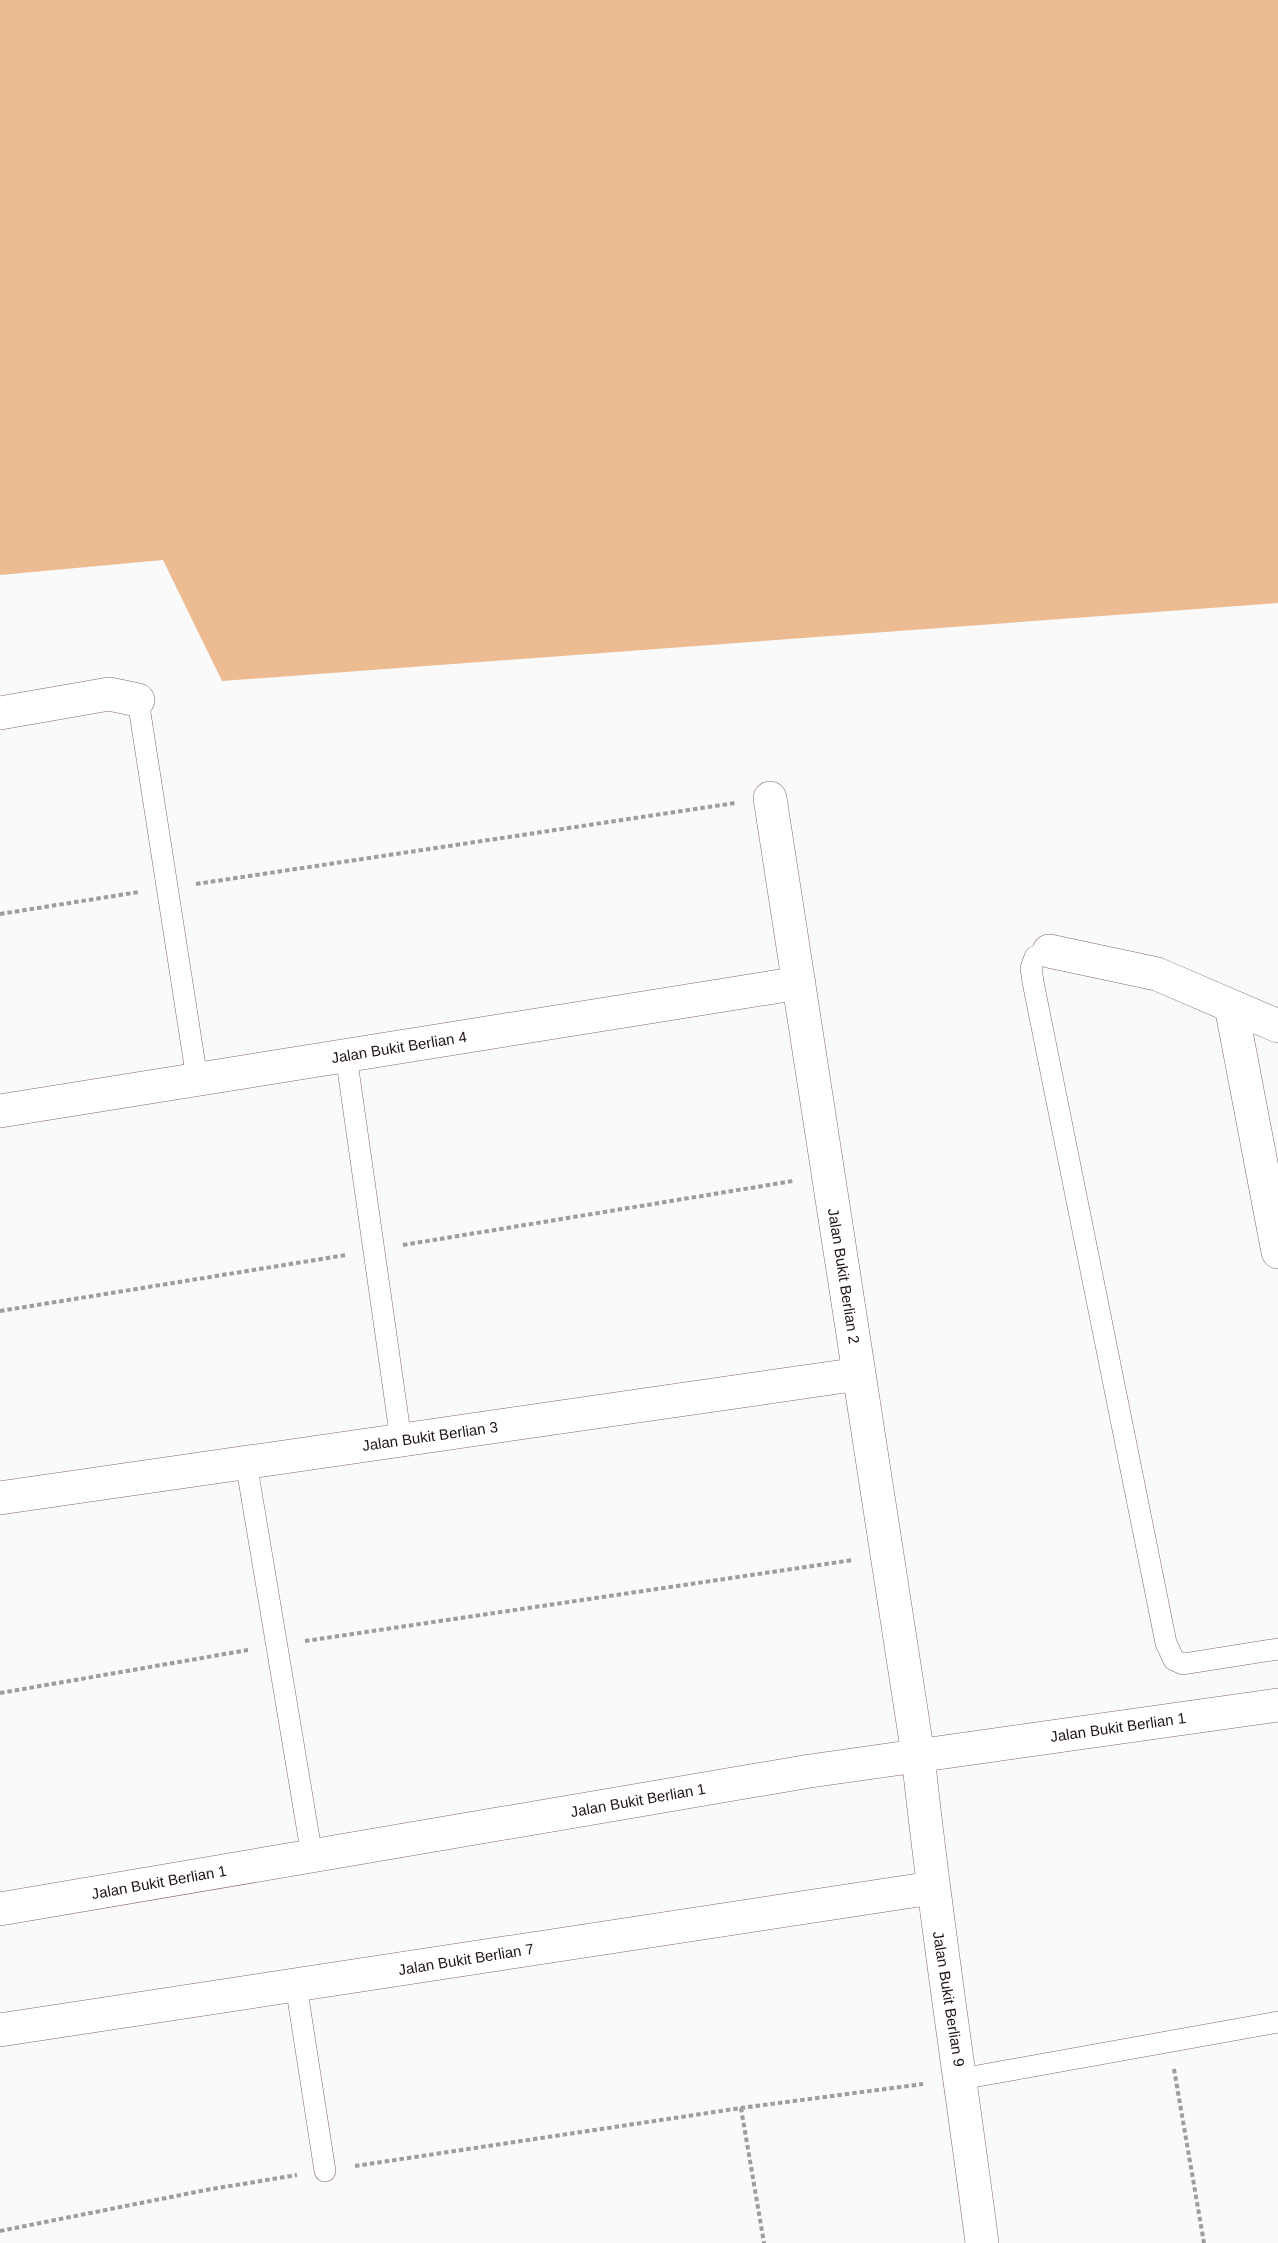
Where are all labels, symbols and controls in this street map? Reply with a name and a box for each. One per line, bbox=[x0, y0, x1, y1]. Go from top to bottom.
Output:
street label: Jalan Bukit Berlian 4 bbox=[330, 1028, 468, 1066]
street label: Jalan Bukit Berlian 2 bbox=[825, 1207, 863, 1345]
street label: Jalan Bukit Berlian 3 bbox=[361, 1418, 499, 1454]
street label: Jalan Bukit Berlian 1 bbox=[1049, 1709, 1187, 1745]
street label: Jalan Bukit Berlian 1 bbox=[569, 1780, 707, 1820]
street label: Jalan Bukit Berlian 1 bbox=[90, 1862, 228, 1902]
street label: Jalan Bukit Berlian 9 bbox=[930, 1930, 968, 2068]
street label: Jalan Bukit Berlian 7 bbox=[397, 1940, 535, 1978]

